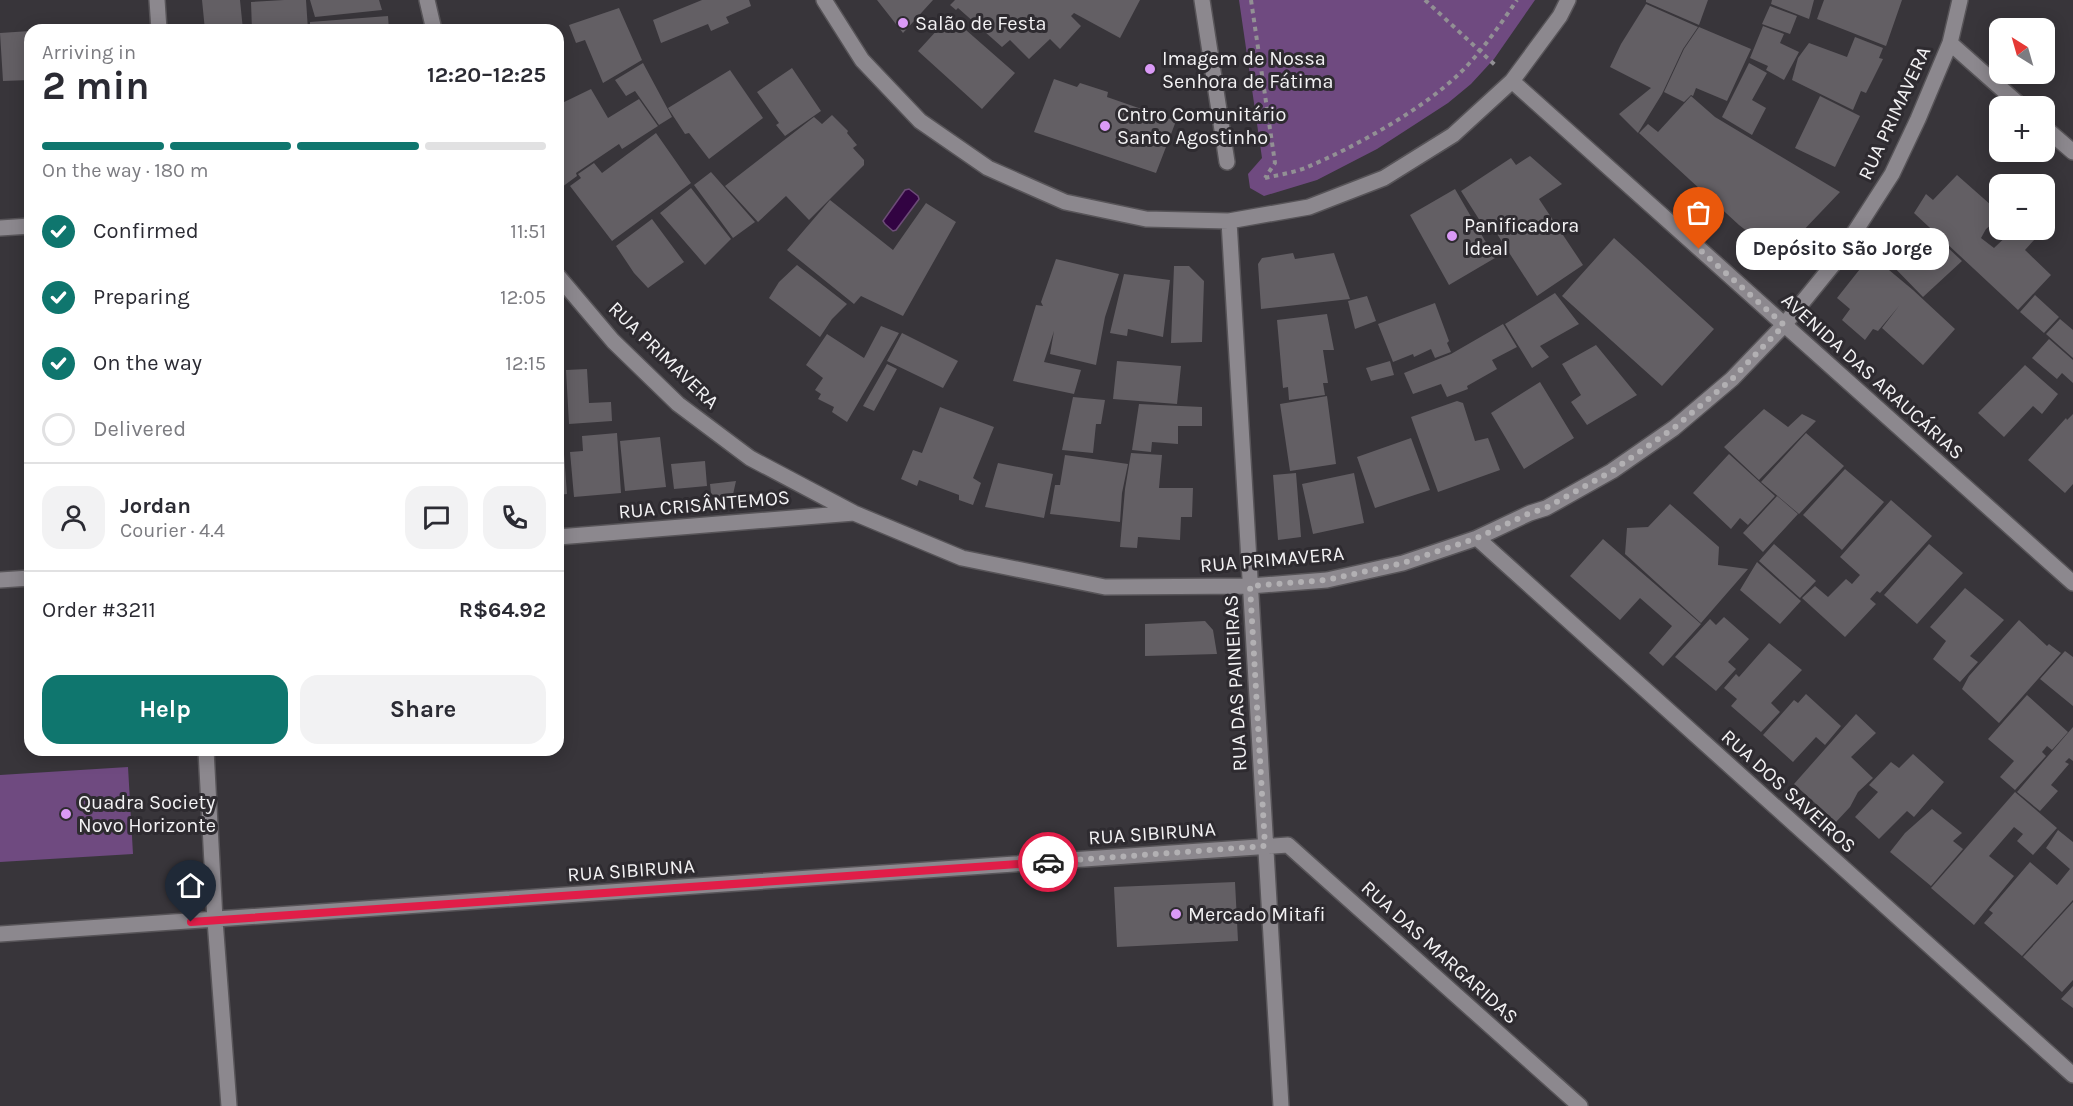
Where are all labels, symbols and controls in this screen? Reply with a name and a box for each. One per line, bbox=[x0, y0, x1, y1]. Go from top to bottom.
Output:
place label: Salão de Festa bbox=[915, 12, 1047, 35]
marker: Salão de Festa bbox=[896, 16, 910, 30]
north arrow bbox=[1989, 18, 2055, 84]
map controls bbox=[1989, 18, 2055, 240]
text: Arriving in bbox=[42, 41, 136, 64]
street label: RUA PRIMAVERA bbox=[1853, 43, 1935, 184]
place label: Imagem de Nossa Senhora de Fátima bbox=[1162, 47, 1334, 93]
text: 12:20–12:25 bbox=[427, 62, 546, 88]
marker: Imagem de Nossa Senhora de Fátima bbox=[1143, 62, 1157, 76]
text: 2 min bbox=[42, 63, 150, 109]
button: + bbox=[1989, 96, 2055, 162]
place label: Cntro Comunitário Santo Agostinho bbox=[1117, 103, 1286, 149]
marker: Cntro Comunitário Santo Agostinho bbox=[1098, 119, 1112, 133]
text: On the way · 180 m bbox=[42, 159, 208, 182]
button: − bbox=[1989, 174, 2055, 240]
pin bbox=[1673, 187, 1724, 249]
icon: bag bbox=[1682, 196, 1715, 229]
place label: Panificadora Ideal bbox=[1464, 214, 1579, 260]
icon: check bbox=[42, 215, 75, 248]
text: Confirmed bbox=[93, 218, 199, 244]
text: 11:51 bbox=[510, 220, 546, 243]
callout: Depósito São Jorge bbox=[1735, 228, 1948, 270]
marker: Panificadora Ideal bbox=[1445, 229, 1459, 243]
text: Depósito São Jorge bbox=[1752, 237, 1933, 260]
icon: check bbox=[42, 281, 75, 314]
text: Preparing bbox=[93, 284, 190, 310]
text: 12:05 bbox=[500, 286, 546, 309]
street label: AVENIDA DAS ARAUCÁRIAS bbox=[1777, 288, 1969, 464]
street label: RUA PRIMAVERA bbox=[604, 297, 724, 414]
icon: check bbox=[42, 347, 75, 380]
text: On the way bbox=[93, 350, 202, 376]
text: 12:15 bbox=[505, 352, 546, 375]
text: Delivered bbox=[93, 416, 186, 442]
button: person bbox=[42, 486, 105, 549]
button: chat bbox=[405, 486, 468, 549]
button: phone bbox=[483, 486, 546, 549]
street label: RUA CRISÂNTEMOS bbox=[617, 486, 791, 523]
text: Jordan bbox=[120, 493, 191, 519]
text: Courier · 4.4 bbox=[120, 519, 225, 542]
street label: RUA PRIMAVERA bbox=[1199, 542, 1345, 577]
street label: RUA DAS PAINEIRAS bbox=[1219, 594, 1252, 772]
text: Order #3211 bbox=[42, 597, 156, 623]
text: R$64.92 bbox=[459, 597, 546, 623]
button: Help bbox=[42, 675, 288, 744]
button: Share bbox=[300, 675, 546, 744]
street label: RUA DOS SAVEIROS bbox=[1717, 725, 1861, 858]
place label: Quadra Society Novo Horizonte bbox=[78, 791, 216, 837]
marker: Quadra Society Novo Horizonte bbox=[59, 807, 73, 821]
street label: RUA SIBIRUNA bbox=[1088, 818, 1217, 849]
courier bbox=[1018, 832, 1078, 892]
icon: car bbox=[1032, 846, 1065, 879]
street label: RUA SIBIRUNA bbox=[567, 855, 696, 886]
pin bbox=[165, 860, 216, 922]
icon: home bbox=[174, 869, 207, 902]
street label: RUA DAS MARGARIDAS bbox=[1357, 876, 1523, 1029]
place label: Mercado Mitafi bbox=[1188, 903, 1326, 926]
marker: Mercado Mitafi bbox=[1169, 907, 1183, 921]

